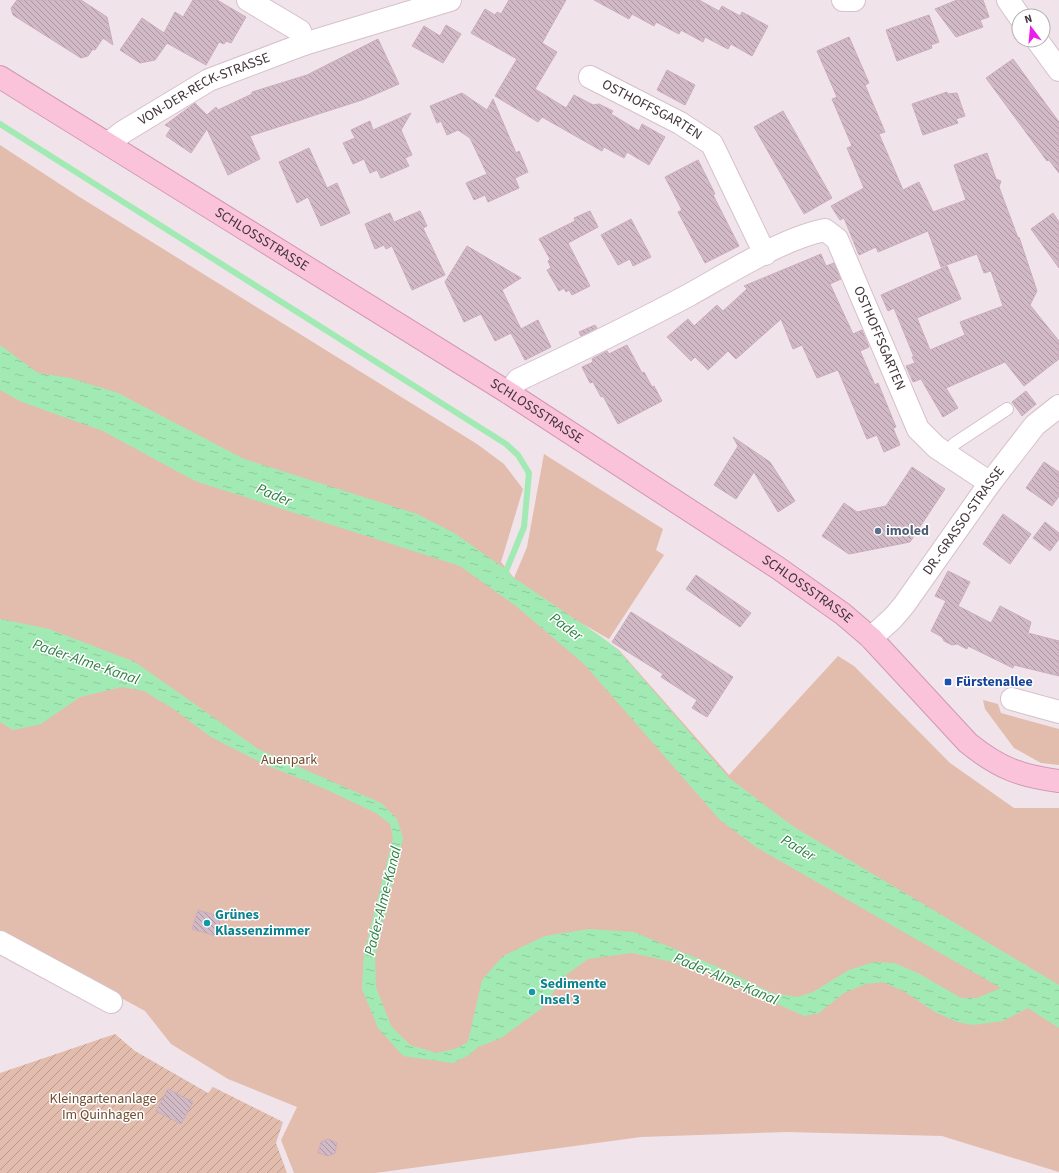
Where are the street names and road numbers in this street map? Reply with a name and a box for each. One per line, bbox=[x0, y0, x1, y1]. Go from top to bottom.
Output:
street label: VON-DER-RECK-STRASSE bbox=[135, 48, 273, 130]
street label: OSTHOFFSGARTEN bbox=[598, 75, 706, 145]
street label: SCHLOSSSTRASSE bbox=[211, 203, 313, 276]
street label: OSTHOFFSGARTEN bbox=[848, 283, 910, 393]
street label: SCHLOSSSTRASSE bbox=[486, 374, 587, 449]
street label: DR.-GRASSO-STRASSE bbox=[918, 462, 1009, 579]
street label: SCHLOSSSTRASSE bbox=[758, 550, 857, 628]

